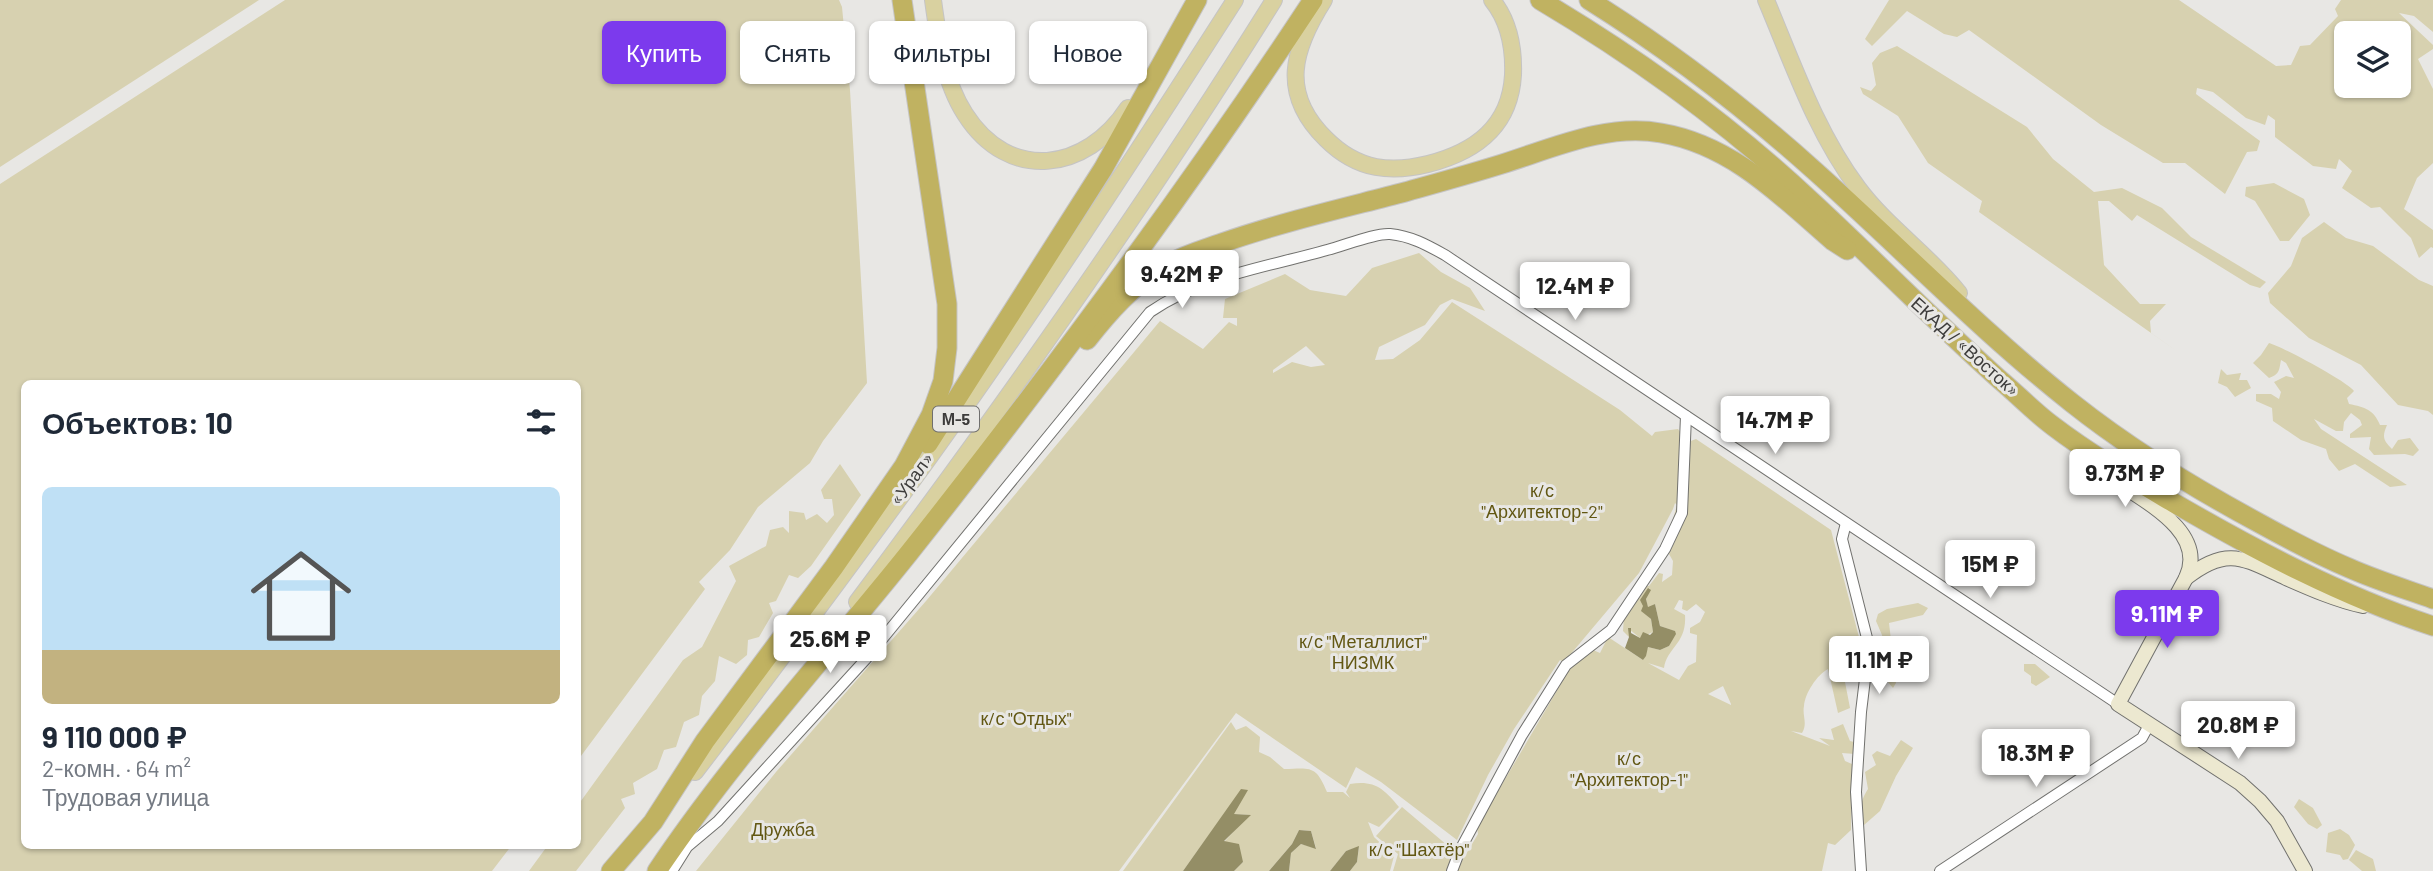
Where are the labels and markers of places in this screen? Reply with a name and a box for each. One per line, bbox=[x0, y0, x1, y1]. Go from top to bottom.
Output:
pin: 9.42M ₽ bbox=[1117, 250, 1247, 310]
pin: 12.4M ₽ bbox=[1510, 262, 1640, 322]
pin: 14.7M ₽ bbox=[1710, 396, 1840, 456]
pin: 9.73M ₽ bbox=[2060, 449, 2190, 509]
pin: 15M ₽ bbox=[1941, 540, 2039, 600]
pin: 9.11M ₽ bbox=[2102, 590, 2232, 650]
pin: 25.6M ₽ bbox=[765, 616, 895, 675]
pin: 11.1M ₽ bbox=[1814, 636, 1944, 696]
pin: 20.8M ₽ bbox=[2173, 702, 2303, 761]
pin: 18.3M ₽ bbox=[1971, 730, 2101, 789]

